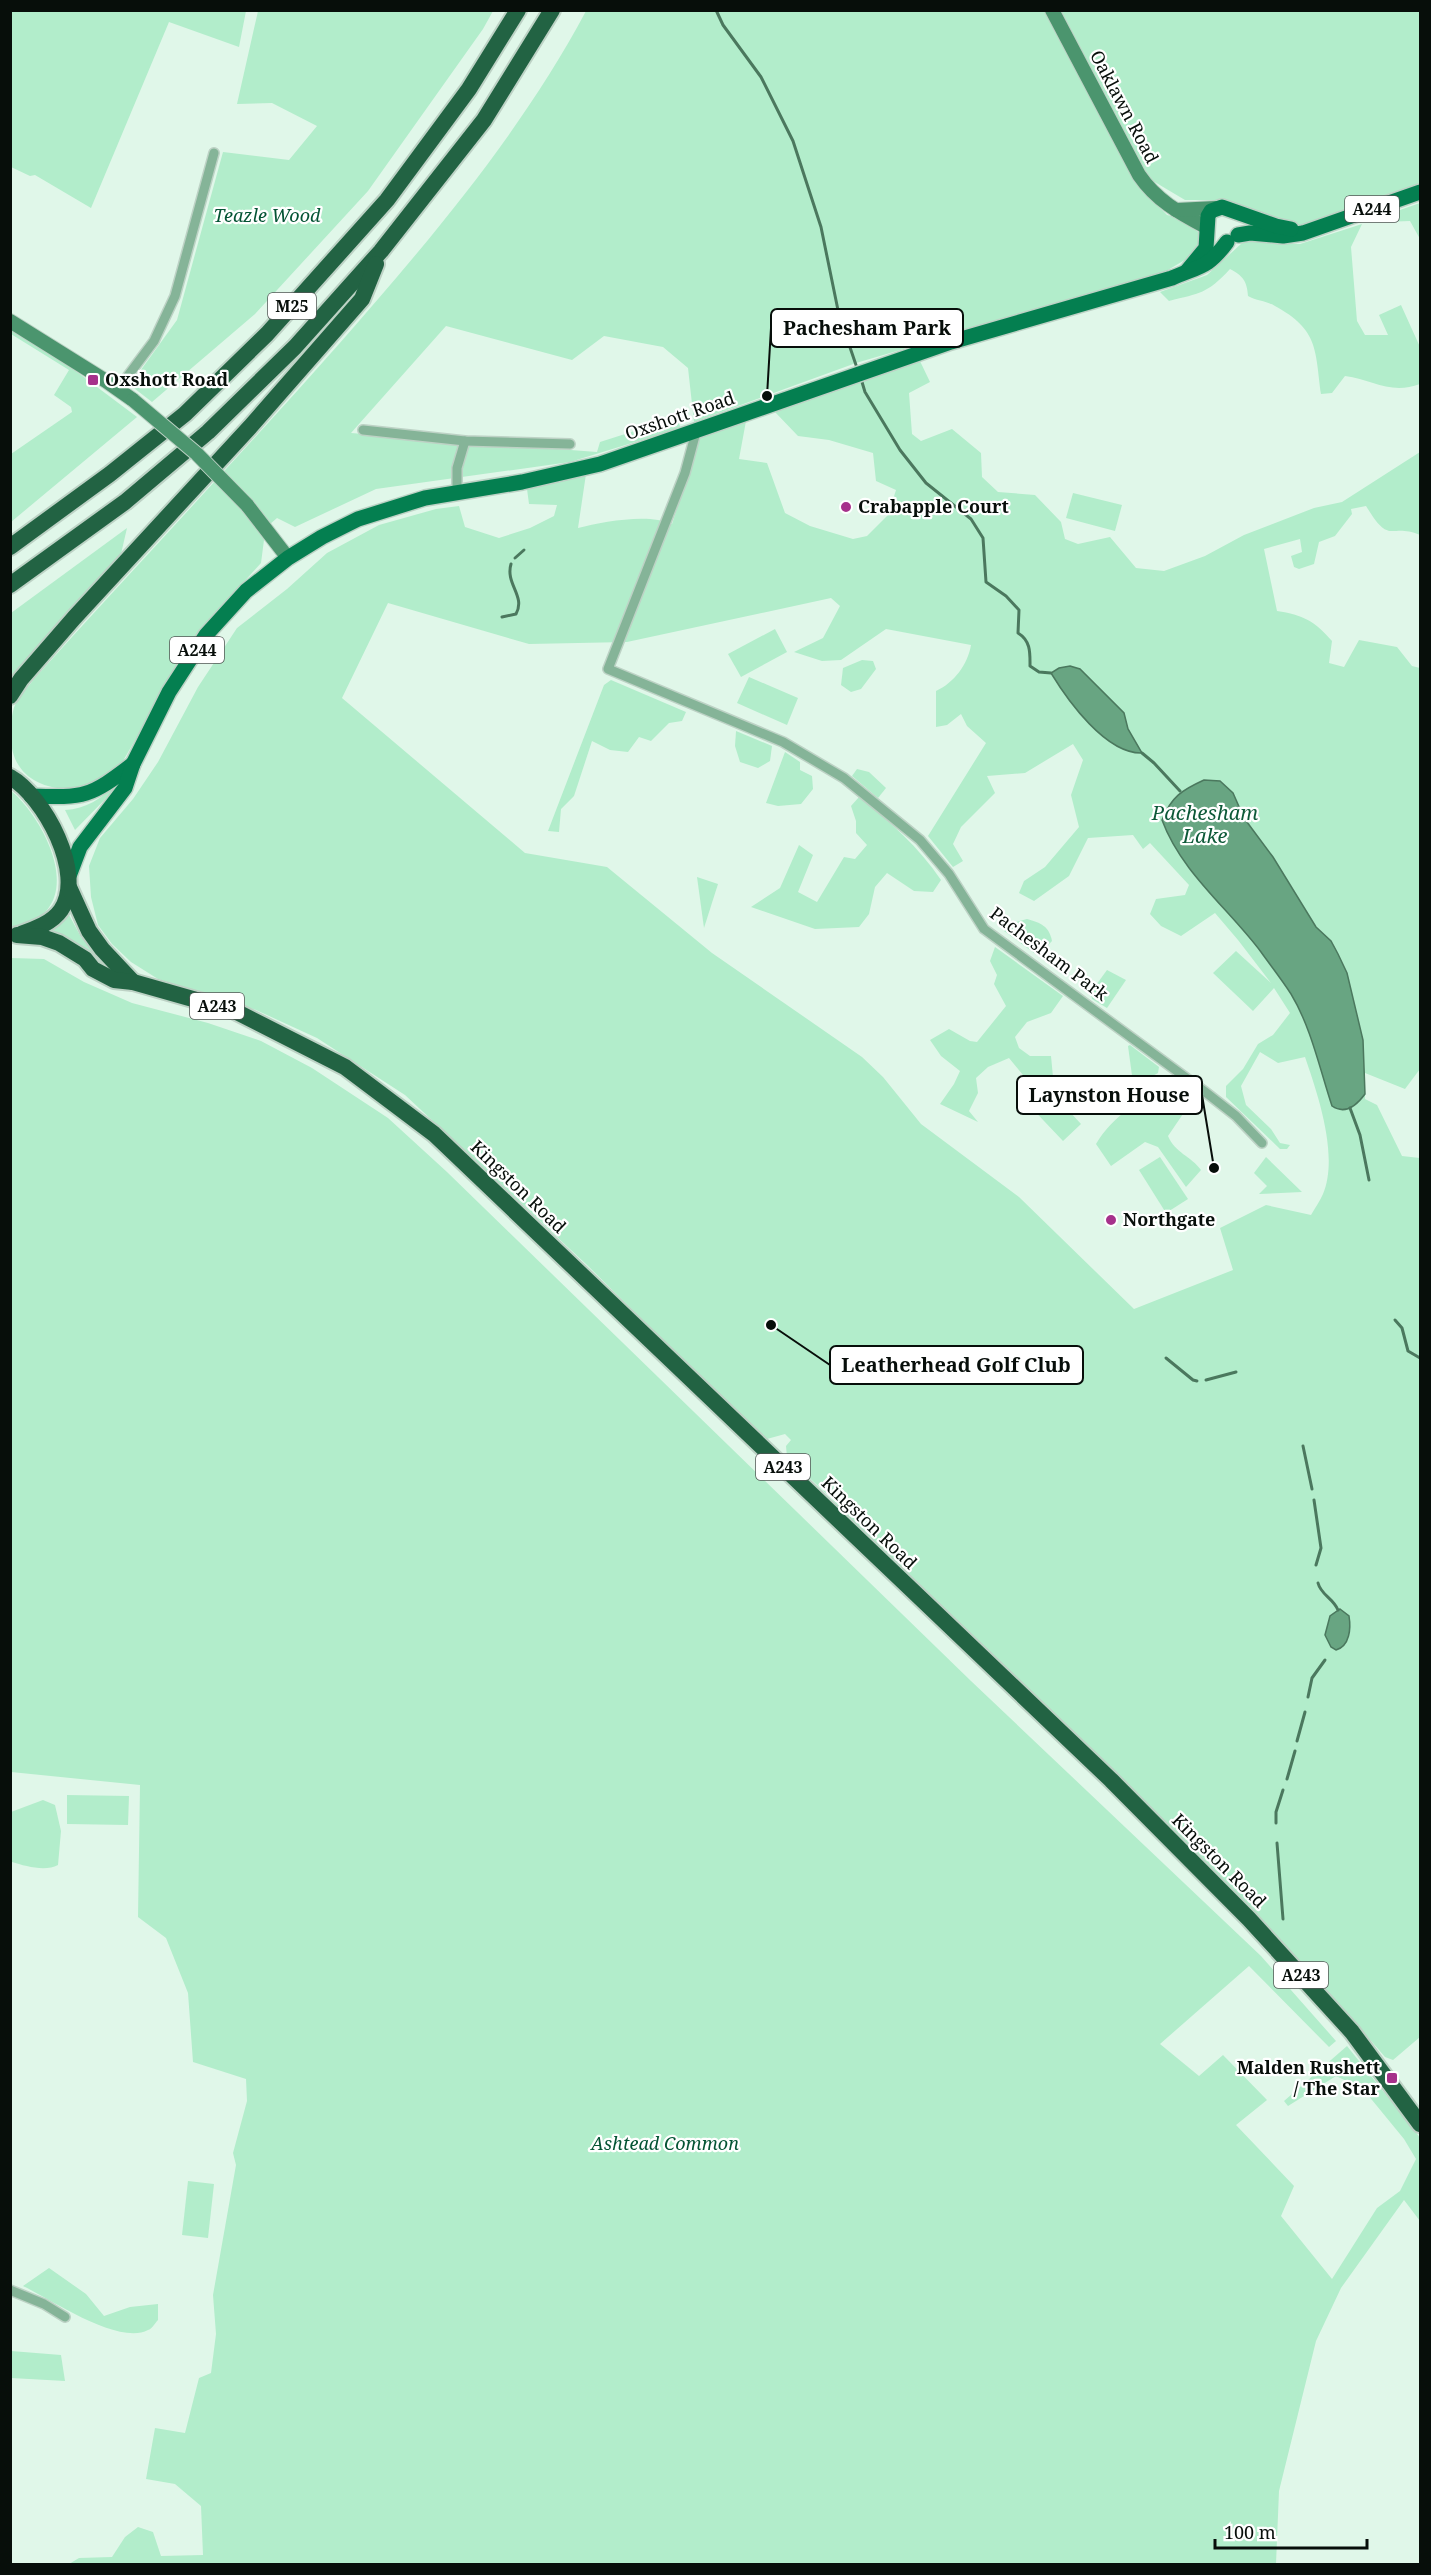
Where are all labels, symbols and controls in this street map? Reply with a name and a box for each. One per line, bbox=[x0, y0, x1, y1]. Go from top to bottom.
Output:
street label: Oaklawn Road bbox=[1085, 46, 1165, 167]
road number: A244 bbox=[1345, 196, 1399, 222]
park label: Teazle Wood bbox=[214, 203, 321, 227]
road number: M25 bbox=[268, 293, 316, 319]
callout: Pachesham Park bbox=[771, 309, 963, 347]
text: Pachesham Park bbox=[783, 314, 951, 341]
place label: Oxshott Road bbox=[105, 367, 228, 391]
marker: Oxshott Road bbox=[86, 373, 100, 387]
street label: Oxshott Road bbox=[622, 385, 738, 445]
place label: Crabapple Court bbox=[858, 494, 1009, 518]
marker: Crabapple Court bbox=[839, 500, 853, 514]
road number: A244 bbox=[170, 637, 224, 663]
water label: Pachesham Lake bbox=[1151, 799, 1258, 849]
street label: Pachesham Park bbox=[986, 901, 1114, 1006]
road number: A243 bbox=[190, 993, 244, 1019]
callout: Laynston House bbox=[1017, 1076, 1202, 1114]
text: Laynston House bbox=[1028, 1081, 1190, 1108]
street label: Kingston Road bbox=[466, 1135, 572, 1238]
place label: Northgate bbox=[1123, 1207, 1215, 1231]
marker: Northgate bbox=[1104, 1213, 1118, 1227]
callout: Leatherhead Golf Club bbox=[830, 1346, 1083, 1384]
text: Leatherhead Golf Club bbox=[841, 1351, 1071, 1378]
road number: A243 bbox=[756, 1454, 810, 1480]
street label: Kingston Road bbox=[817, 1471, 923, 1574]
street label: Kingston Road bbox=[1167, 1808, 1272, 1913]
road number: A243 bbox=[1274, 1962, 1328, 1988]
place label: Malden Rushett / The Star bbox=[1237, 2055, 1381, 2100]
marker: Malden Rushett / The Star bbox=[1385, 2071, 1399, 2085]
park label: Ashtead Common bbox=[589, 2131, 739, 2155]
scale bar bbox=[1215, 2512, 1366, 2550]
text: 100 m bbox=[1224, 2520, 1276, 2544]

